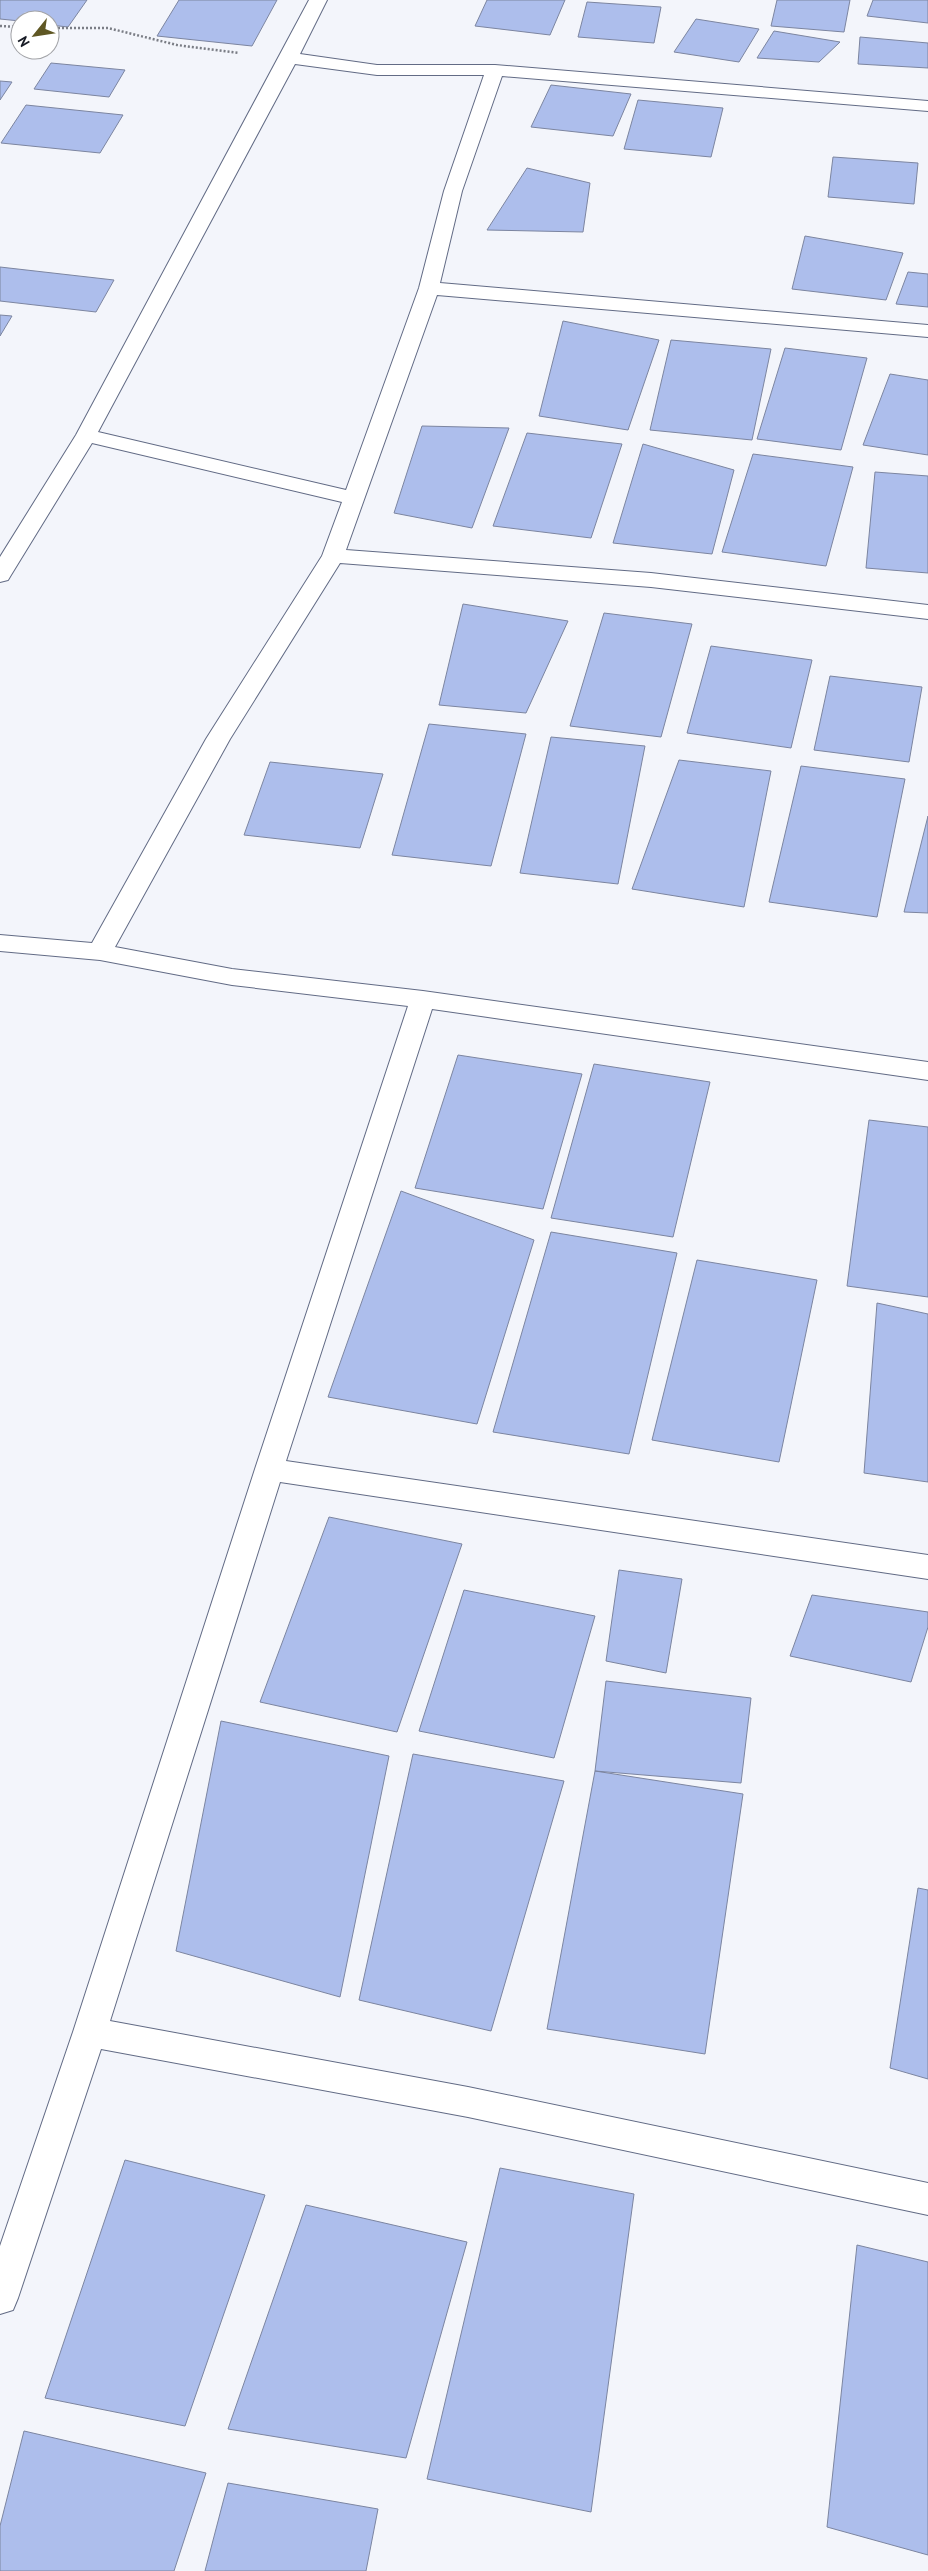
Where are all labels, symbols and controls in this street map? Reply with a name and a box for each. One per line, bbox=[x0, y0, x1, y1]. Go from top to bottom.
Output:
north arrow bbox=[10, 10, 60, 60]
text: N bbox=[14, 33, 34, 50]

